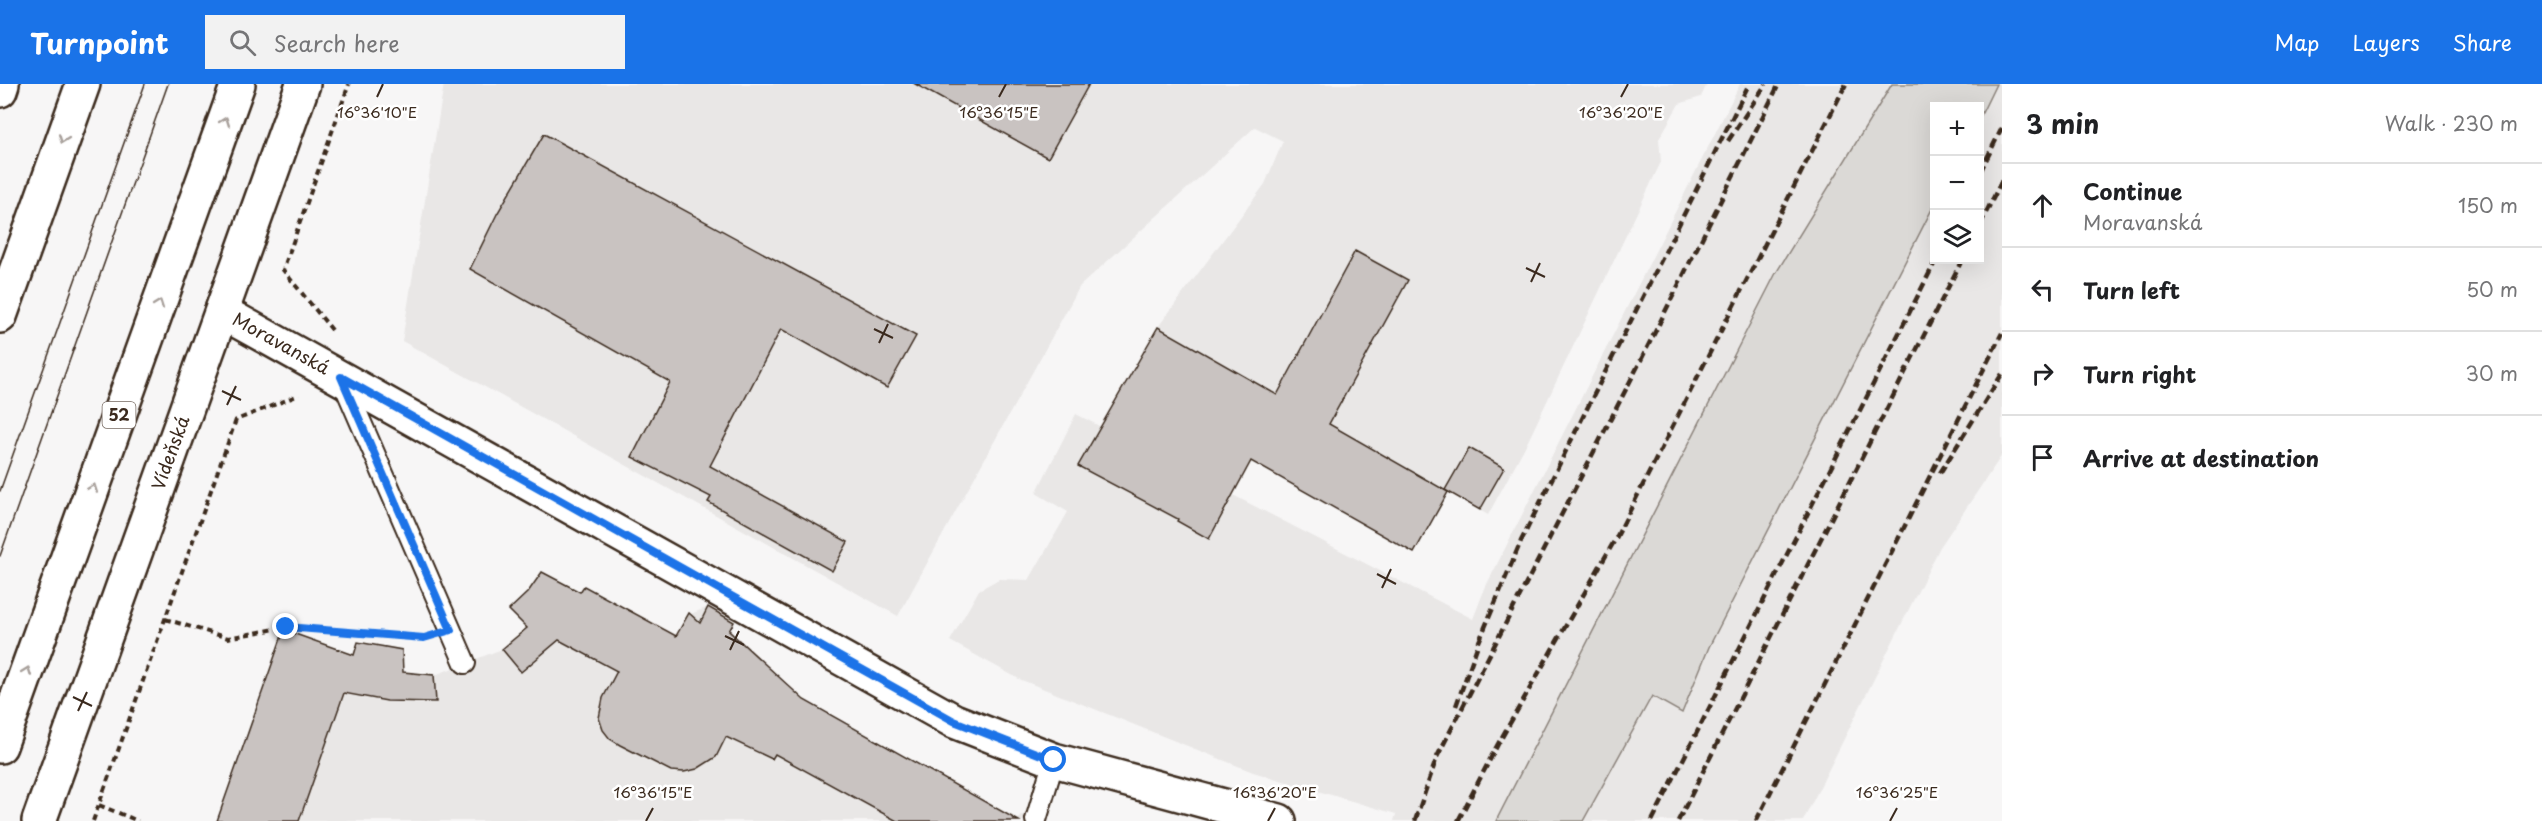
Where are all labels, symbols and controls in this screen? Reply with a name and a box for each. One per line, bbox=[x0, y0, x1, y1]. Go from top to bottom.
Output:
search box bbox=[205, 15, 625, 69]
text: Turnpoint bbox=[30, 21, 169, 64]
icon: search bbox=[226, 26, 259, 59]
text: Search here bbox=[274, 26, 400, 59]
text: Map bbox=[2275, 26, 2319, 58]
text: Layers bbox=[2352, 26, 2420, 58]
text: Share bbox=[2453, 26, 2512, 58]
text: 16°36'10"E bbox=[337, 100, 417, 123]
text: 16°36'15"E bbox=[959, 100, 1039, 123]
text: 16°36'20"E bbox=[1579, 100, 1663, 123]
map controls bbox=[1930, 102, 1984, 264]
button: + bbox=[1930, 102, 1984, 156]
text: 3 min bbox=[2026, 104, 2099, 143]
text: Walk · 230 m bbox=[2385, 108, 2518, 138]
one-way arrow bbox=[218, 116, 231, 127]
one-way arrow bbox=[57, 133, 70, 144]
button: − bbox=[1930, 156, 1984, 210]
text: Continue bbox=[2083, 174, 2182, 207]
icon: ahead bbox=[2026, 189, 2059, 222]
text: 150 m bbox=[2458, 190, 2518, 220]
text: Moravanská bbox=[2083, 207, 2202, 237]
button: layers bbox=[1930, 210, 1984, 264]
icon: left bbox=[2026, 273, 2059, 306]
text: Turn left bbox=[2083, 273, 2180, 306]
text: 50 m bbox=[2466, 274, 2518, 304]
one-way arrow bbox=[152, 300, 164, 311]
street label: Moravanská bbox=[228, 305, 336, 381]
icon: right bbox=[2026, 357, 2059, 390]
text: Turn right bbox=[2083, 357, 2196, 390]
text: 30 m bbox=[2465, 358, 2518, 388]
road number: 52 bbox=[102, 402, 136, 428]
street label: Vídeňská bbox=[144, 411, 196, 494]
icon: arrive bbox=[2026, 441, 2059, 474]
text: Arrive at destination bbox=[2083, 441, 2319, 474]
one-way arrow bbox=[86, 483, 98, 494]
route end bbox=[272, 613, 298, 639]
one-way arrow bbox=[19, 667, 32, 677]
route start bbox=[1040, 746, 1066, 772]
text: 16°36'15"E bbox=[613, 780, 693, 803]
text: 16°36'20"E bbox=[1233, 780, 1317, 803]
text: 16°36'25"E bbox=[1856, 780, 1938, 803]

